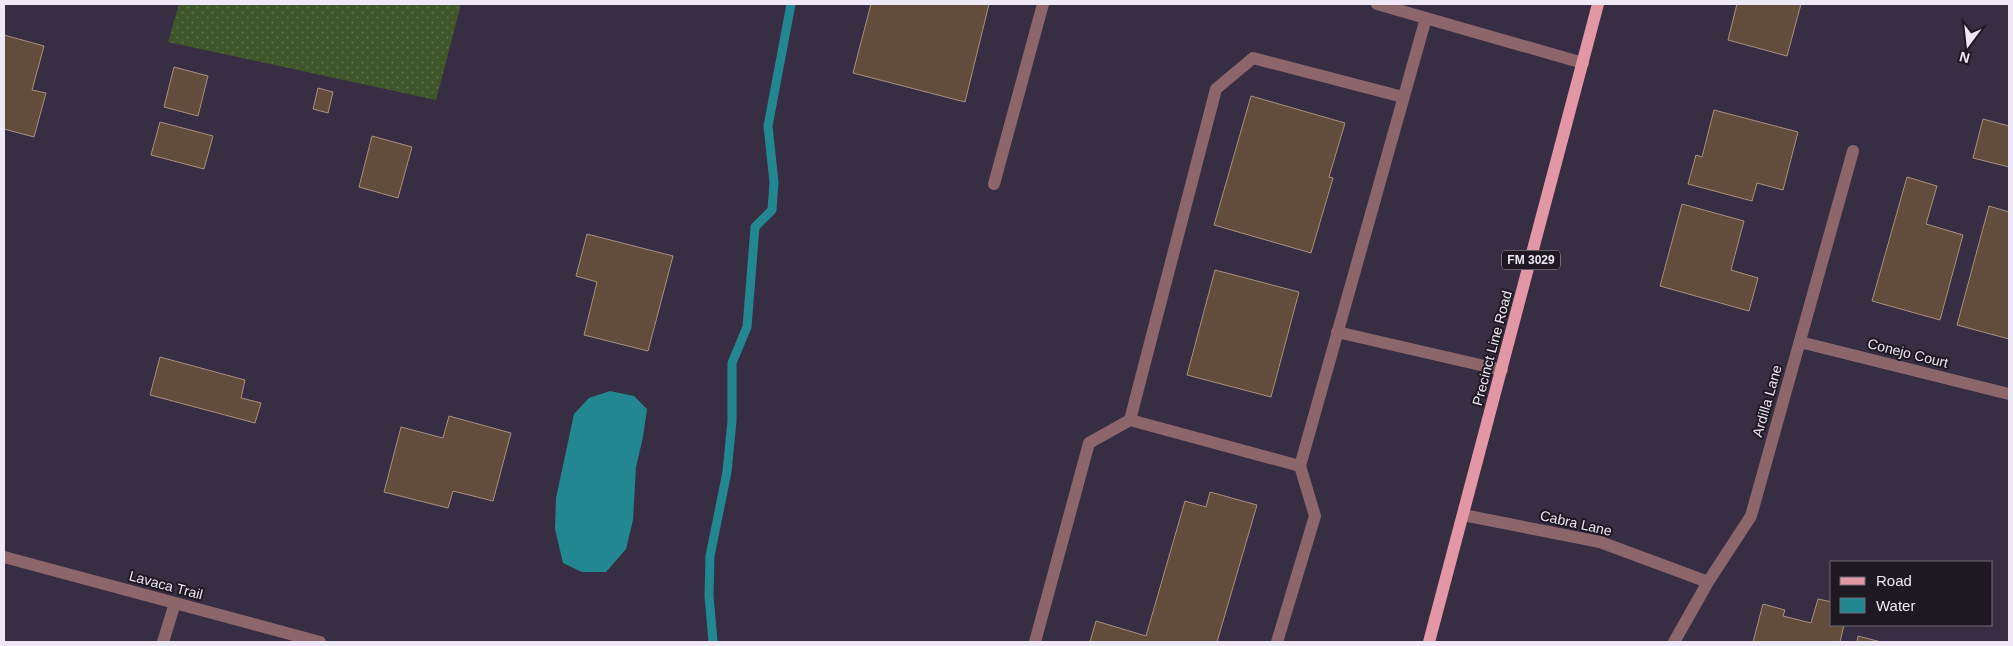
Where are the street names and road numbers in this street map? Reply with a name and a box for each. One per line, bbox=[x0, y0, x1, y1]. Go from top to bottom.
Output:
road number: FM 3029 bbox=[1502, 250, 1560, 270]
street label: Precinct Line Road bbox=[1469, 289, 1515, 407]
street label: Conejo Court bbox=[1866, 335, 1950, 371]
street label: Ardilla Lane bbox=[1749, 363, 1785, 439]
street label: Cabra Lane bbox=[1539, 507, 1614, 539]
street label: Lavaca Trail bbox=[127, 568, 205, 602]

